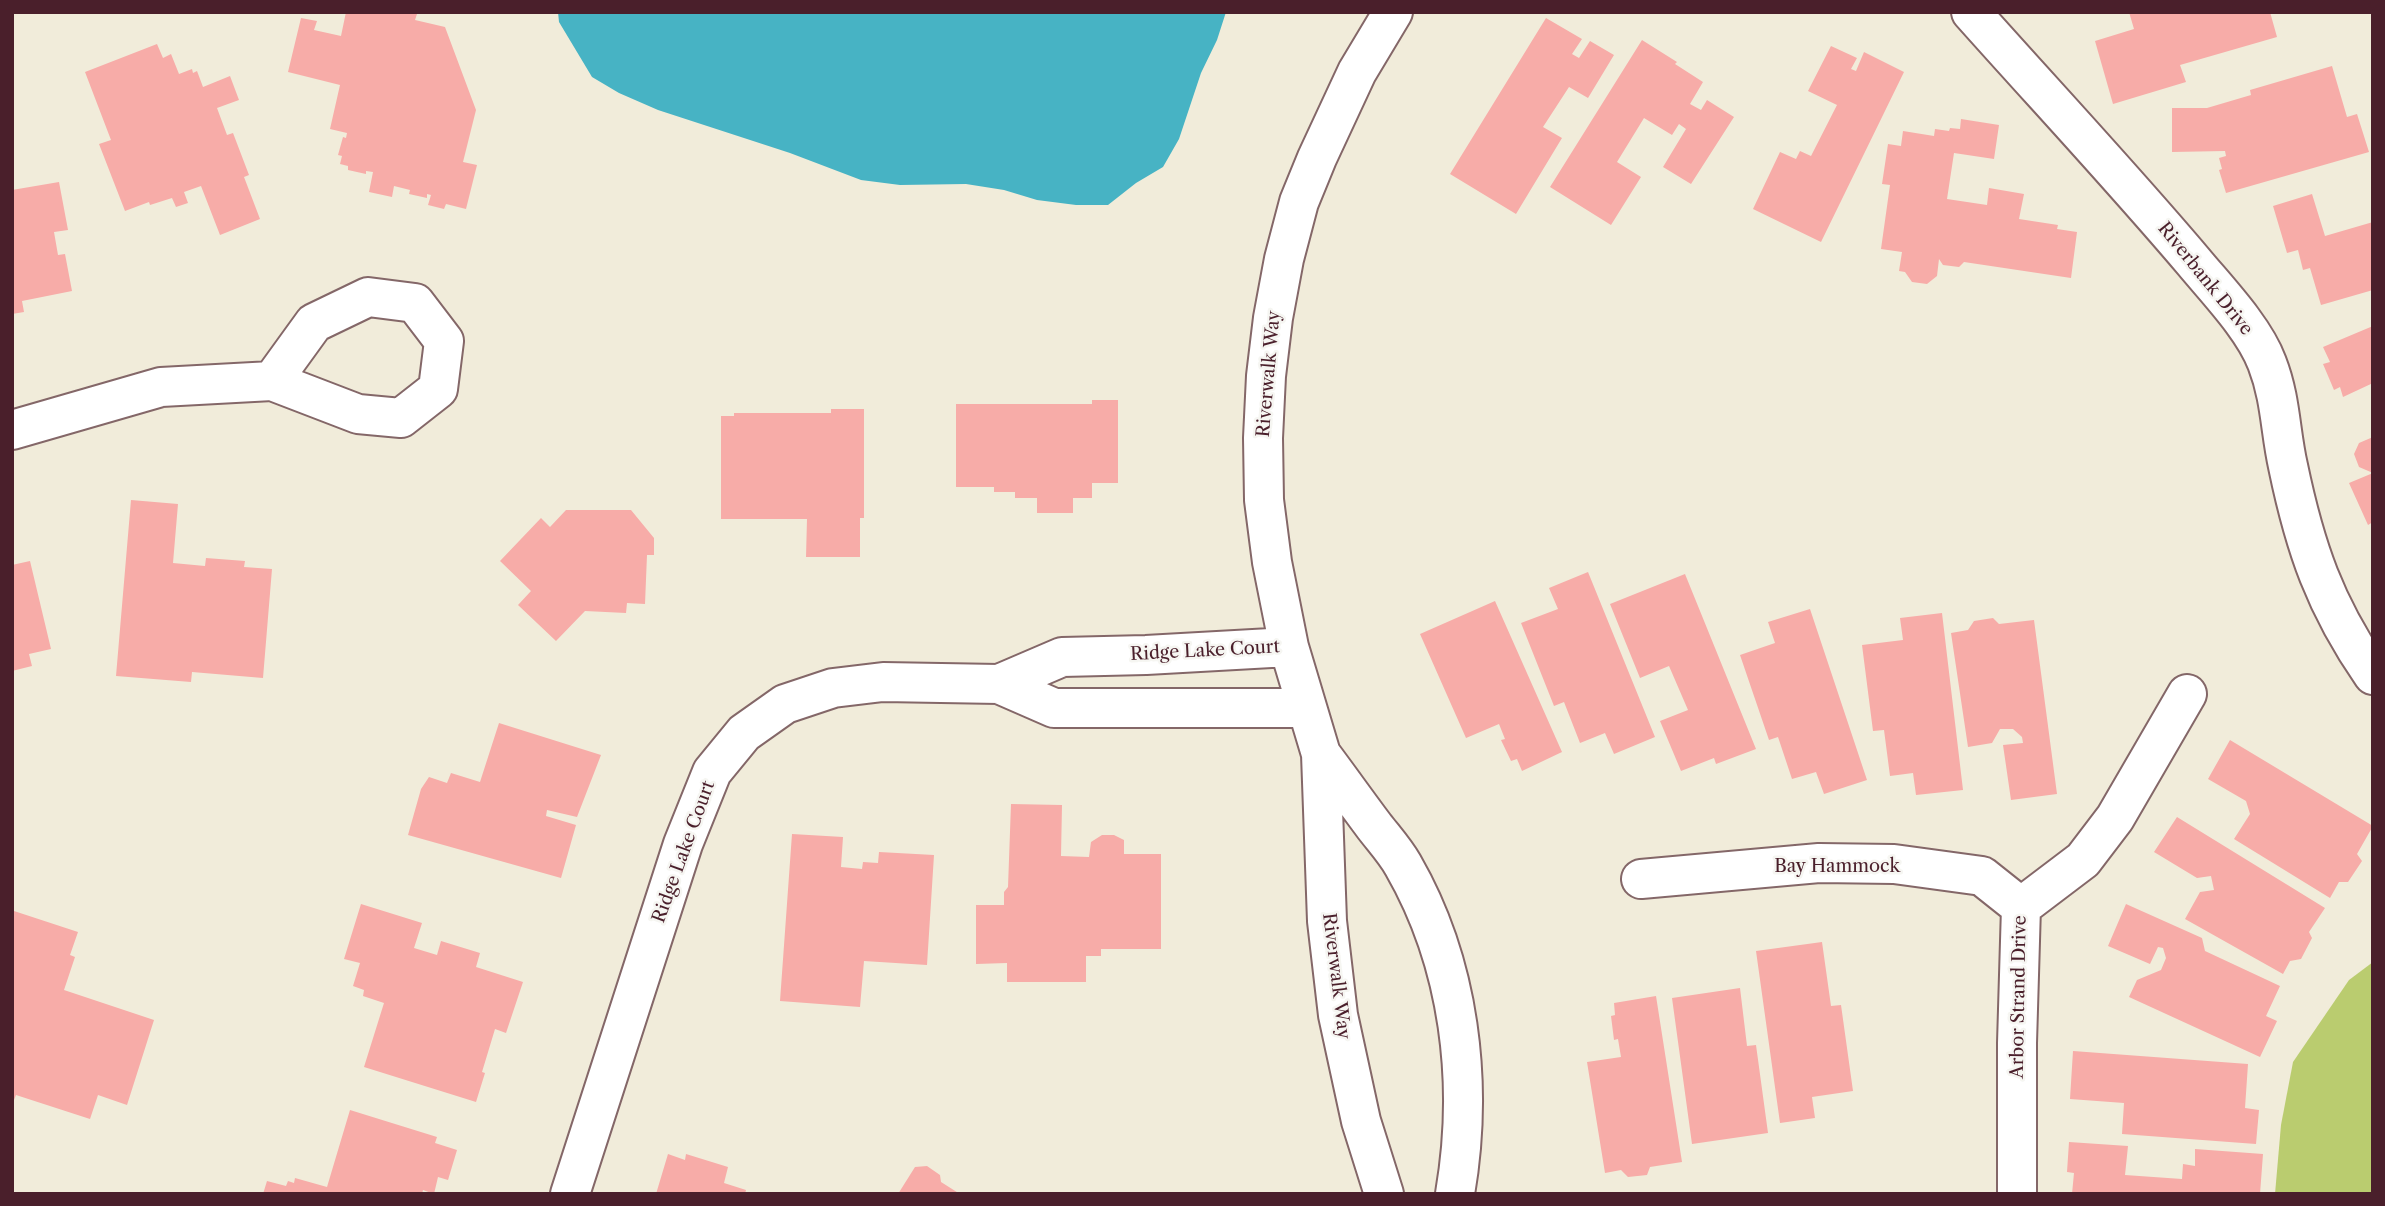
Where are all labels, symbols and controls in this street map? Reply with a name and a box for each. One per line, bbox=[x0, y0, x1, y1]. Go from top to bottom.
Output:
street label: Riverbank Drive bbox=[2153, 218, 2257, 340]
street label: Riverwalk Way bbox=[1253, 310, 1285, 438]
street label: Ridge Lake Court bbox=[1130, 636, 1280, 666]
street label: Ridge Lake Court bbox=[648, 778, 720, 926]
street label: Bay Hammock bbox=[1774, 856, 1900, 878]
street label: Riverwalk Way bbox=[1318, 912, 1354, 1040]
street label: Arbor Strand Drive bbox=[2007, 915, 2031, 1079]

